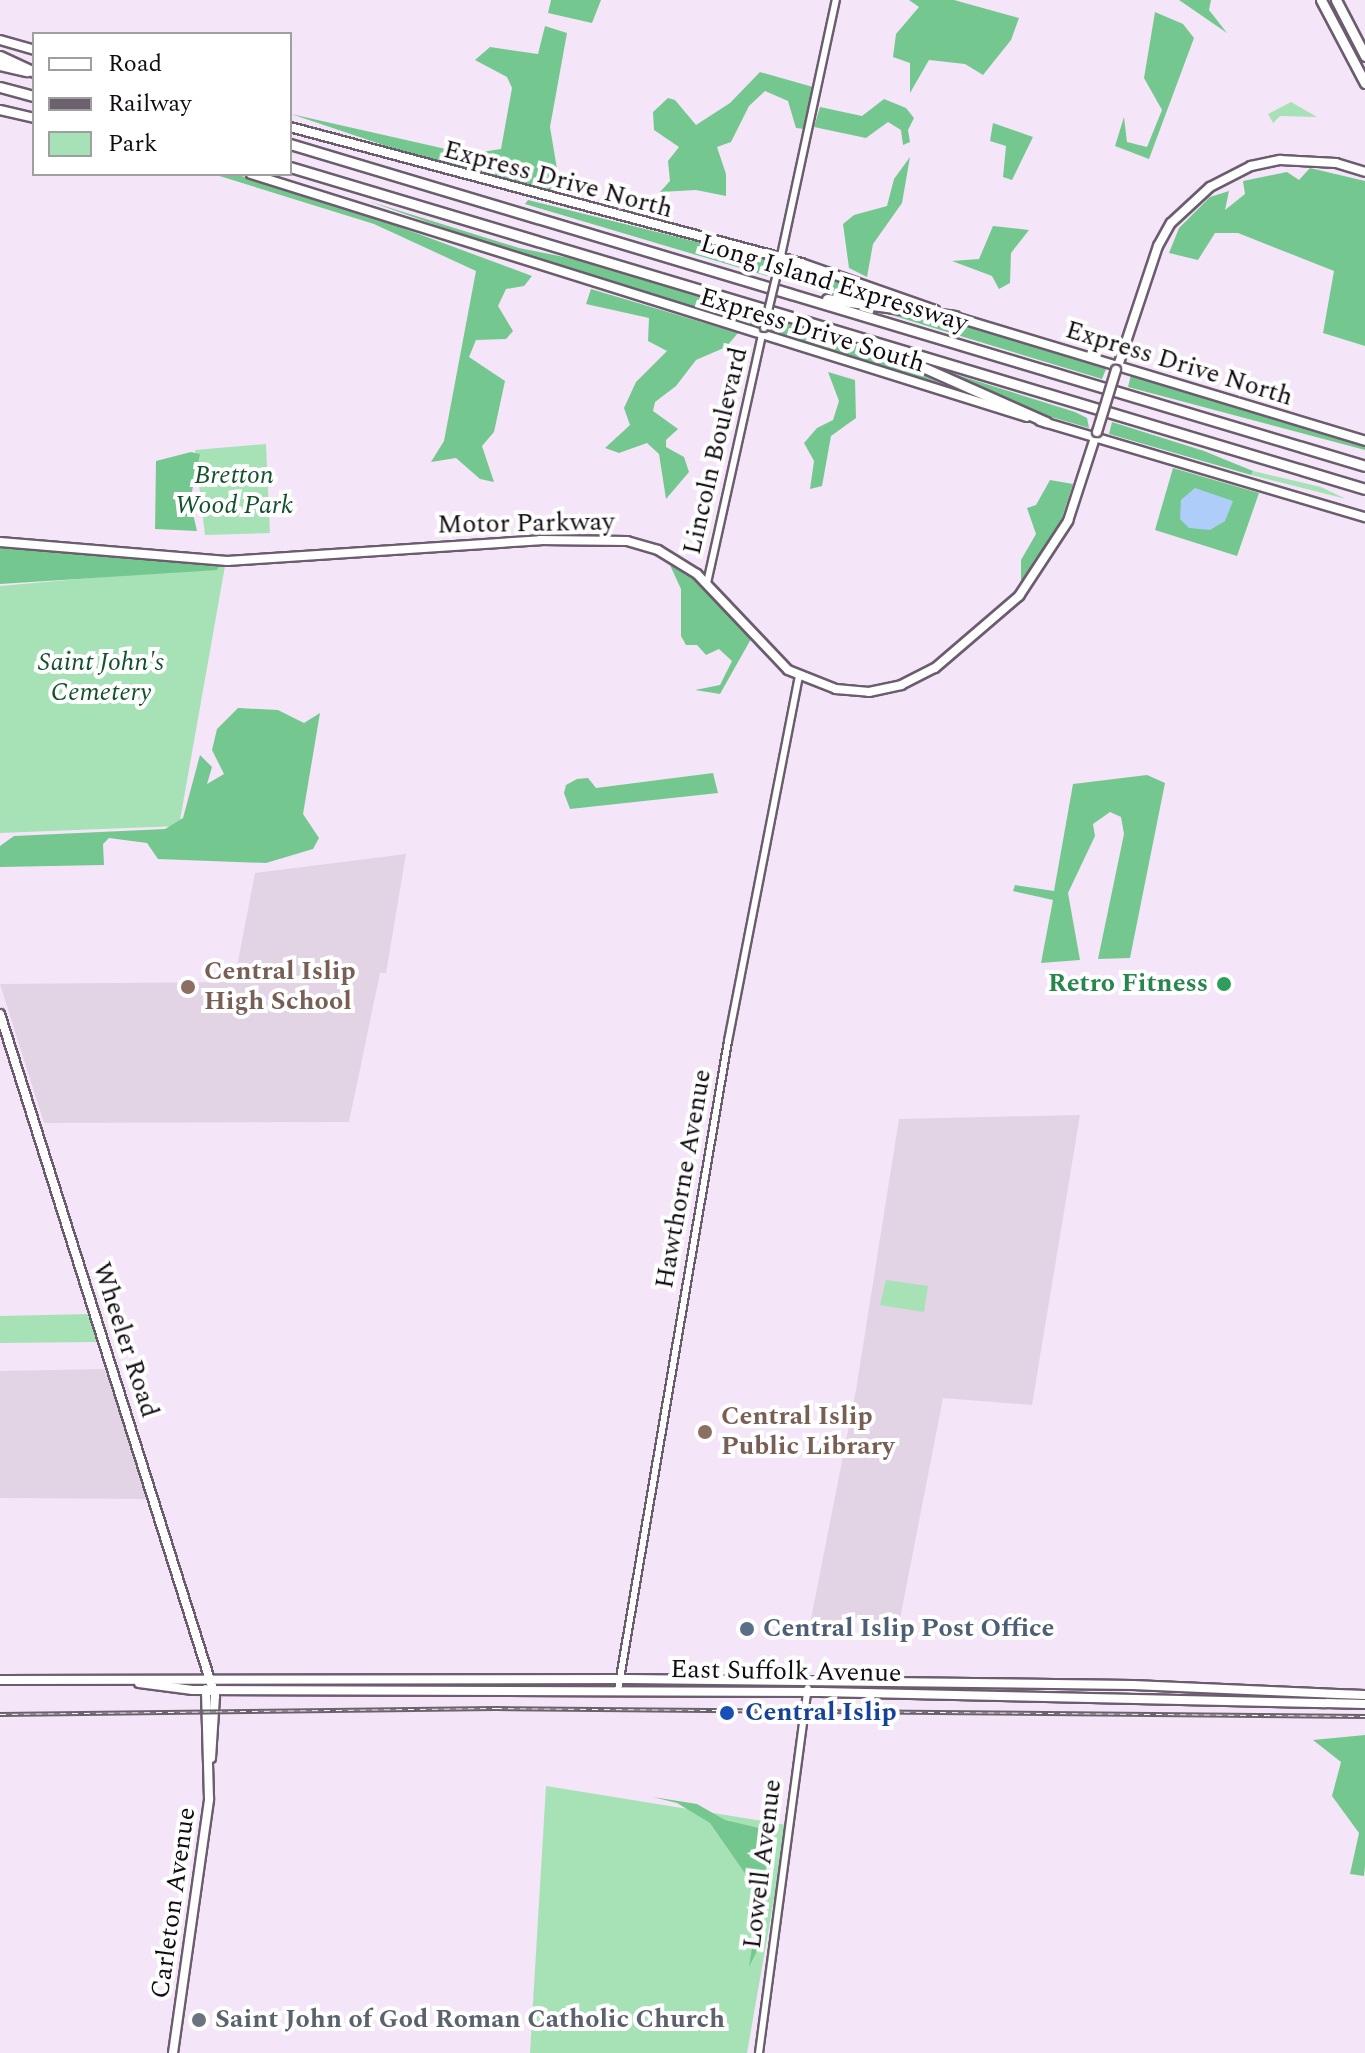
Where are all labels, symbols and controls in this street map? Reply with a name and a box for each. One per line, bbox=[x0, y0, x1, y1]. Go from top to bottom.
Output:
legend bbox=[32, 32, 292, 176]
text: Road bbox=[108, 46, 162, 82]
text: Railway bbox=[108, 86, 192, 122]
text: Park bbox=[108, 126, 158, 162]
street label: Express Drive North bbox=[440, 134, 676, 226]
street label: Long Island Expressway bbox=[696, 228, 972, 340]
street label: Express Drive South bbox=[696, 282, 928, 380]
street label: Express Drive North bbox=[1062, 315, 1296, 413]
street label: Lincoln Boulevard bbox=[677, 344, 755, 558]
park label: Bretton Wood Park bbox=[175, 460, 293, 522]
street label: Motor Parkway bbox=[437, 507, 615, 541]
park label: Saint John's Cemetery bbox=[38, 647, 164, 708]
place label: Central Islip High School bbox=[204, 956, 356, 1018]
place label: Retro Fitness bbox=[1048, 968, 1208, 1000]
marker: Retro Fitness bbox=[1215, 975, 1233, 993]
marker: Central Islip High School bbox=[179, 978, 197, 996]
street label: Hawthorne Avenue bbox=[649, 1067, 719, 1291]
street label: Wheeler Road bbox=[85, 1258, 165, 1422]
place label: Central Islip Public Library bbox=[721, 1401, 894, 1462]
marker: Central Islip Public Library bbox=[696, 1423, 714, 1441]
place label: Central Islip Post Office bbox=[763, 1613, 1054, 1645]
marker: Central Islip Post Office bbox=[738, 1620, 756, 1638]
street label: East Suffolk Avenue bbox=[670, 1654, 902, 1690]
place label: Central Islip bbox=[745, 1697, 897, 1729]
marker: Central Islip bbox=[716, 1702, 738, 1724]
street label: Lowell Avenue bbox=[737, 1778, 789, 1950]
street label: Carleton Avenue bbox=[145, 1805, 203, 2001]
place label: Saint John of God Roman Catholic Church bbox=[215, 2004, 725, 2036]
marker: Saint John of God Roman Catholic Church bbox=[190, 2011, 208, 2029]

